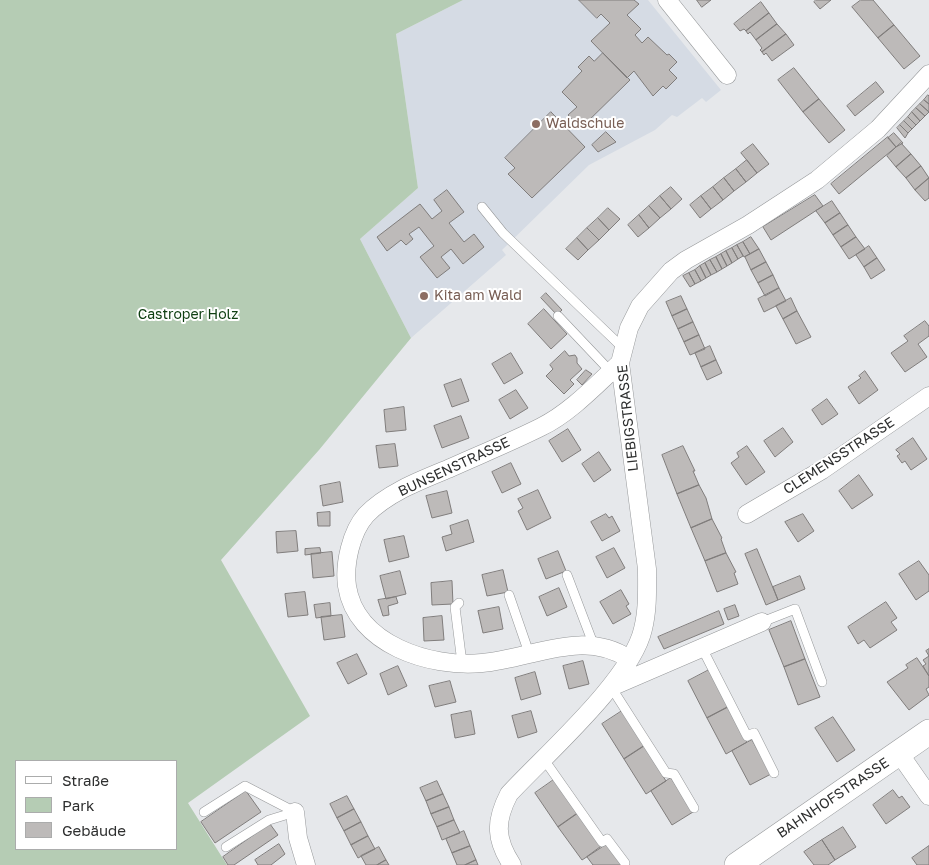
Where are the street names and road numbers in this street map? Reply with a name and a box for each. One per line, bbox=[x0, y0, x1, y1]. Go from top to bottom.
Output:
street label: LIEBIGSTRASSE bbox=[614, 364, 642, 472]
street label: CLEMENSSTRASSE bbox=[780, 414, 898, 498]
street label: BUNSENSTRASSE bbox=[396, 434, 512, 500]
street label: BAHNHOFSTRASSE bbox=[774, 754, 892, 842]

